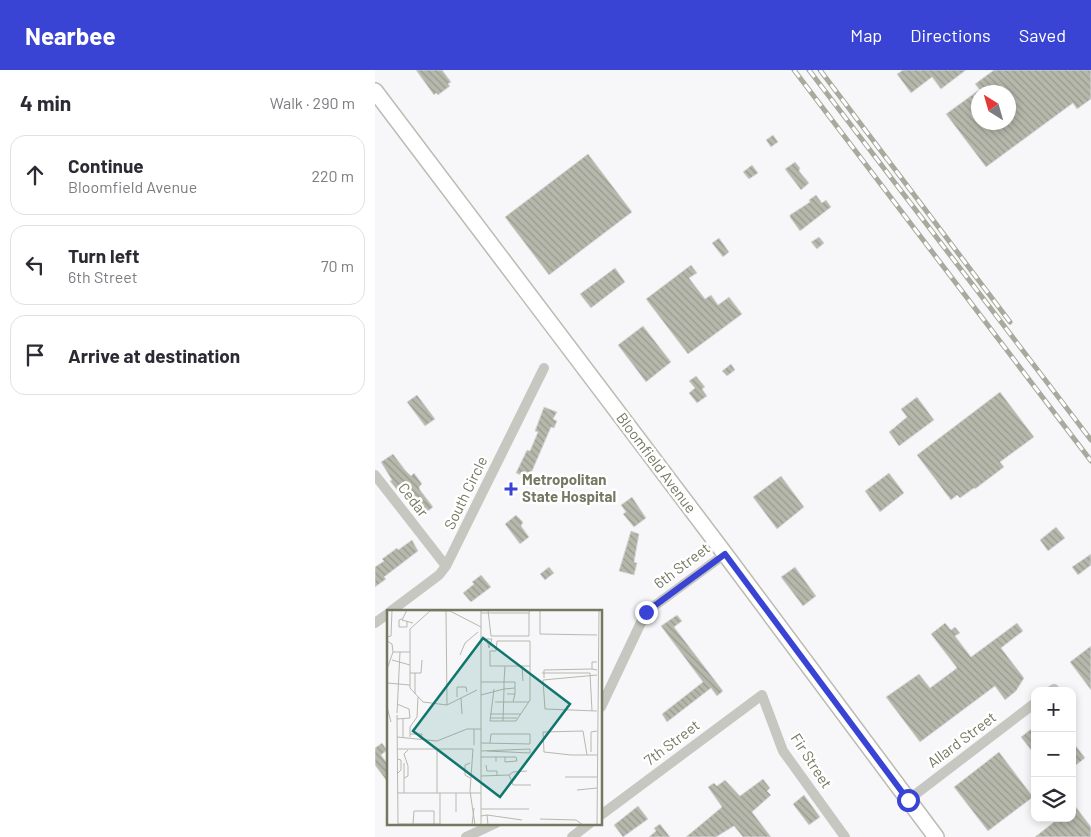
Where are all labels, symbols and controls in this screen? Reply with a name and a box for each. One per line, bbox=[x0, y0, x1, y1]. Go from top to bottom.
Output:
text: Nearbee bbox=[25, 21, 116, 50]
text: Map bbox=[850, 24, 882, 46]
text: Directions bbox=[910, 24, 991, 46]
text: Saved bbox=[1019, 24, 1066, 46]
north arrow bbox=[971, 85, 1016, 130]
text: 4 min bbox=[20, 90, 71, 115]
text: Walk · 290 m bbox=[270, 93, 355, 112]
text: Continue bbox=[68, 154, 144, 177]
icon: ahead bbox=[21, 161, 49, 189]
text: 220 m bbox=[311, 166, 354, 185]
text: Bloomfield Avenue bbox=[68, 177, 197, 196]
text: Turn left bbox=[68, 244, 139, 267]
icon: left bbox=[21, 251, 49, 279]
text: 70 m bbox=[321, 256, 354, 275]
text: 6th Street bbox=[68, 267, 138, 286]
icon: arrive bbox=[21, 341, 49, 369]
text: Arrive at destination bbox=[68, 344, 240, 367]
street label: Bloomfield Avenue bbox=[613, 409, 700, 516]
street label: South Circle bbox=[440, 453, 491, 532]
place label: Metropolitan State Hospital bbox=[522, 470, 616, 505]
street label: Cedar bbox=[395, 479, 433, 520]
marker: Metropolitan State Hospital bbox=[504, 482, 518, 496]
street label: 6th Street bbox=[650, 538, 713, 592]
route end bbox=[635, 601, 658, 624]
inset map bbox=[387, 610, 603, 824]
map controls bbox=[1031, 687, 1076, 822]
button: + bbox=[1031, 687, 1076, 732]
street label: Allard Street bbox=[924, 708, 999, 771]
street label: 7th Street bbox=[640, 716, 703, 769]
street label: Fir Street bbox=[787, 730, 836, 791]
button: − bbox=[1031, 732, 1076, 777]
button: layers bbox=[1031, 777, 1076, 822]
route start bbox=[897, 789, 920, 812]

